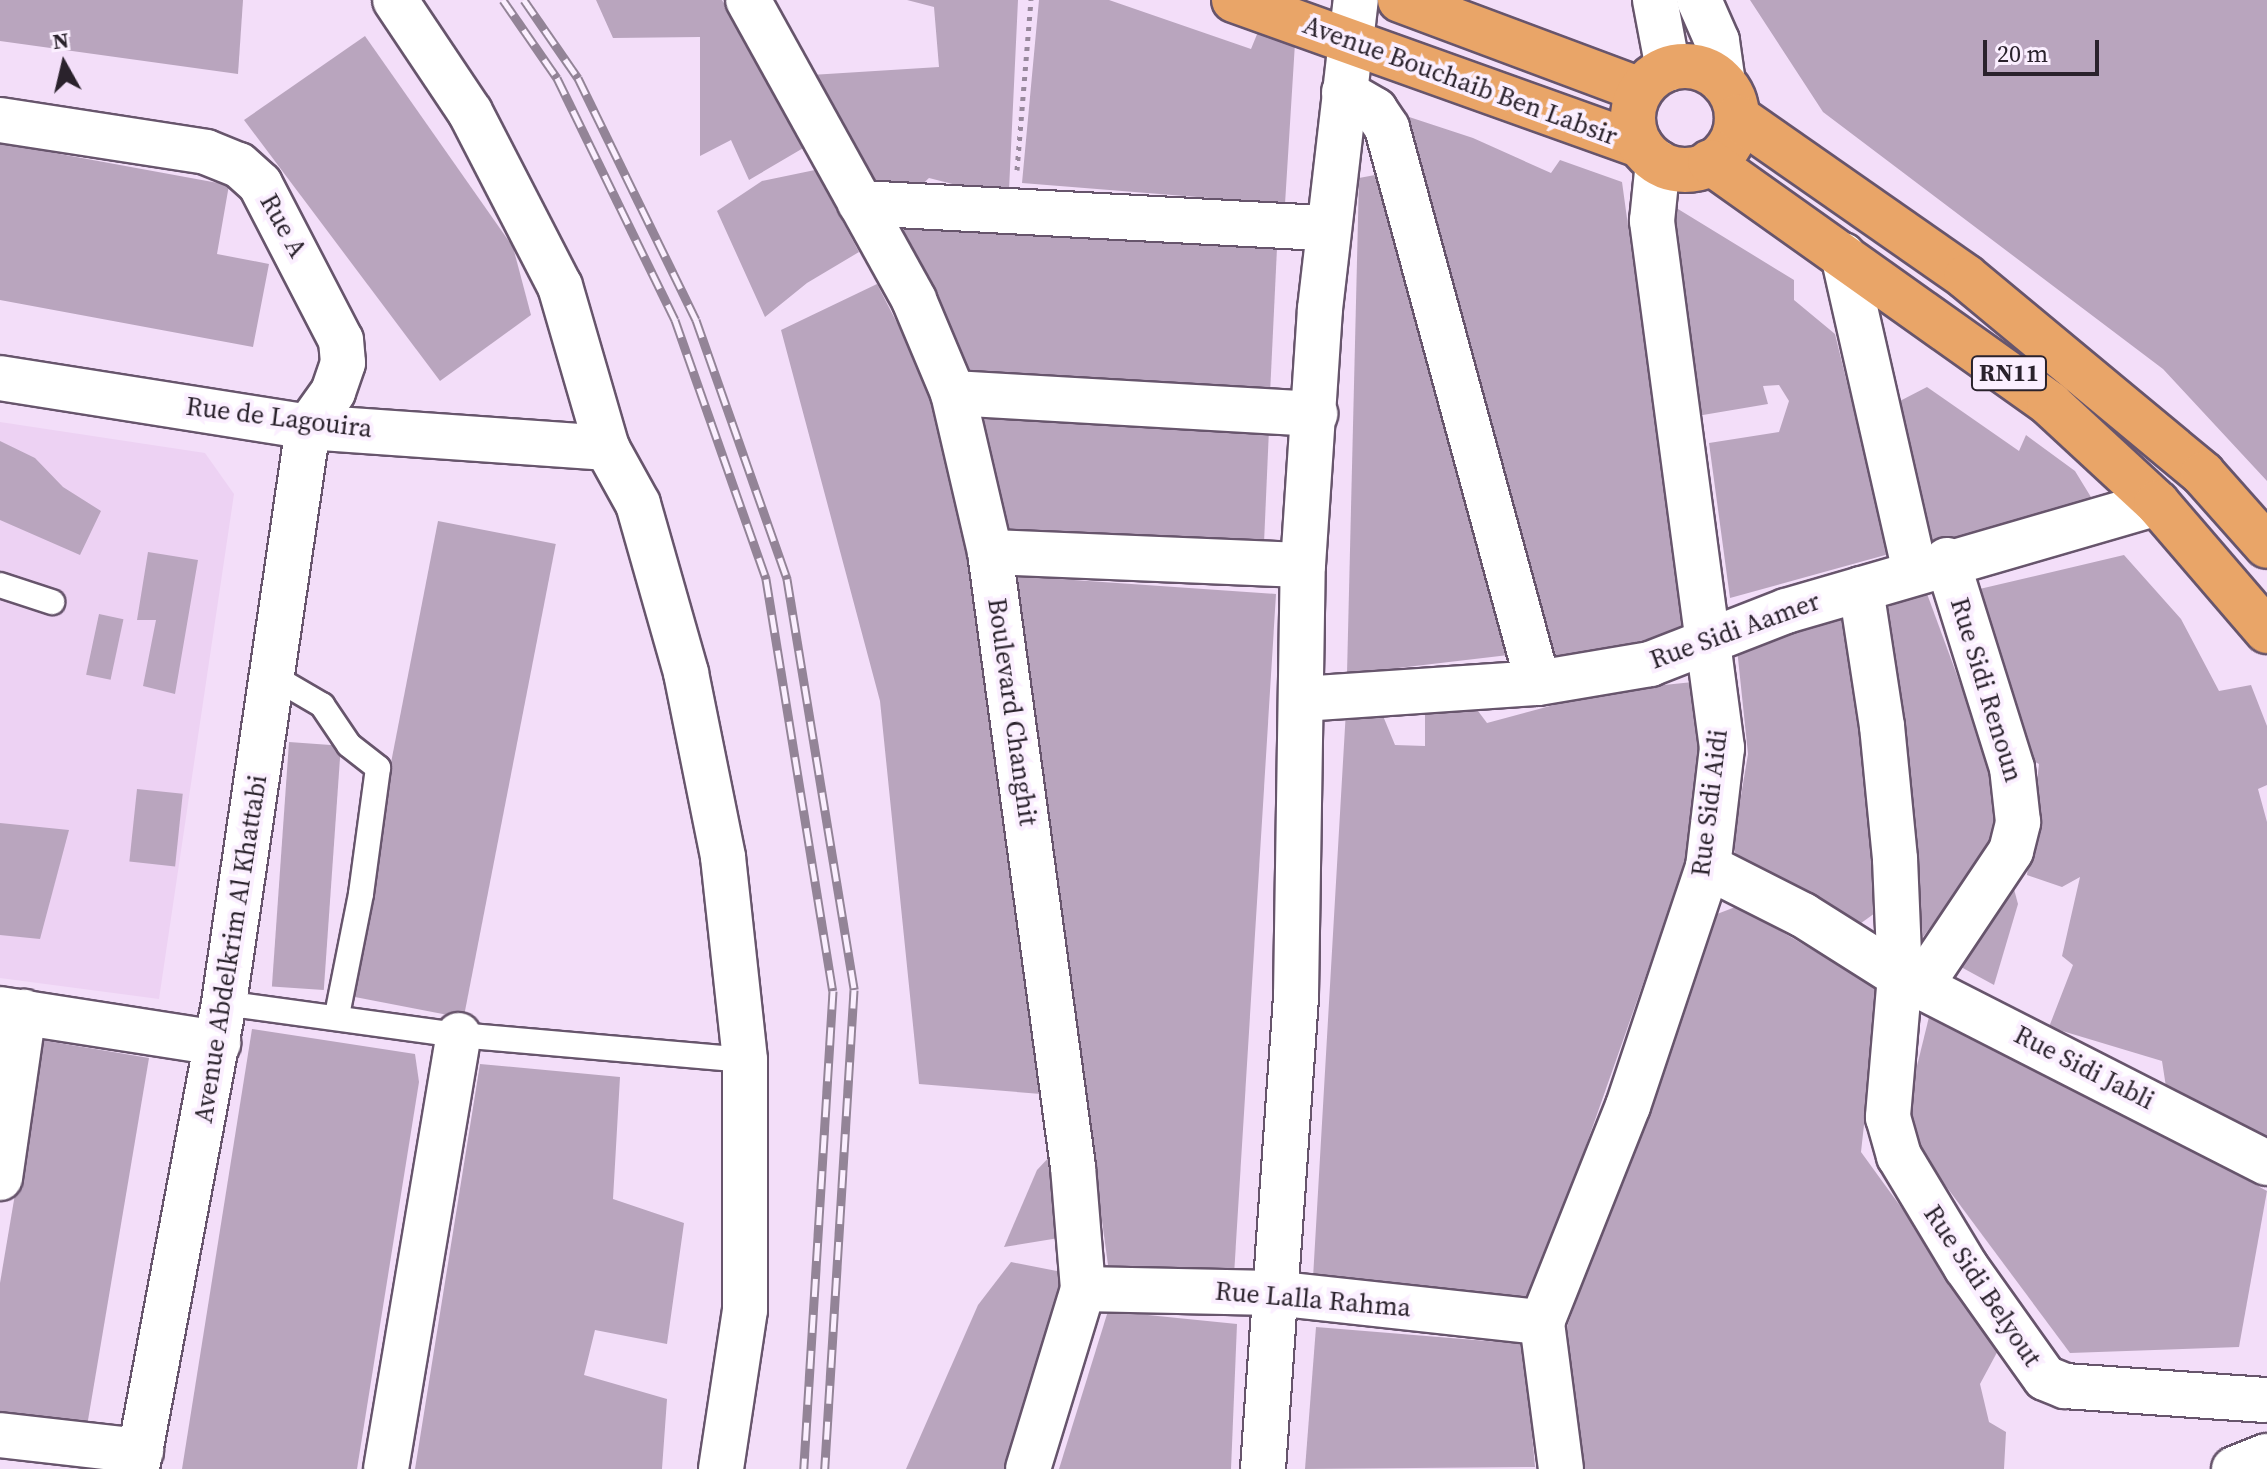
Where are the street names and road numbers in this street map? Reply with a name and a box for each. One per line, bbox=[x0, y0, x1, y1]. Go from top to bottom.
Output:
street label: Avenue Bouchaib Ben Labsir bbox=[1299, 10, 1621, 152]
street label: Rue A bbox=[253, 189, 313, 263]
road number: RN11 bbox=[1969, 353, 2049, 393]
street label: Rue de Lagouira bbox=[184, 391, 374, 445]
street label: Rue Sidi Aamer bbox=[1646, 586, 1824, 676]
street label: Rue Sidi Renoun bbox=[1943, 594, 2029, 786]
street label: Boulevard Changhit bbox=[981, 596, 1043, 828]
street label: Rue Sidi Aidi bbox=[1686, 728, 1734, 878]
street label: Avenue Abdelkrim Al Khattabi bbox=[188, 773, 274, 1125]
street label: Rue Sidi Jabli bbox=[2009, 1019, 2159, 1117]
street label: Rue Sidi Belyout bbox=[1917, 1199, 2047, 1373]
street label: Rue Lalla Rahma bbox=[1214, 1276, 1412, 1324]

